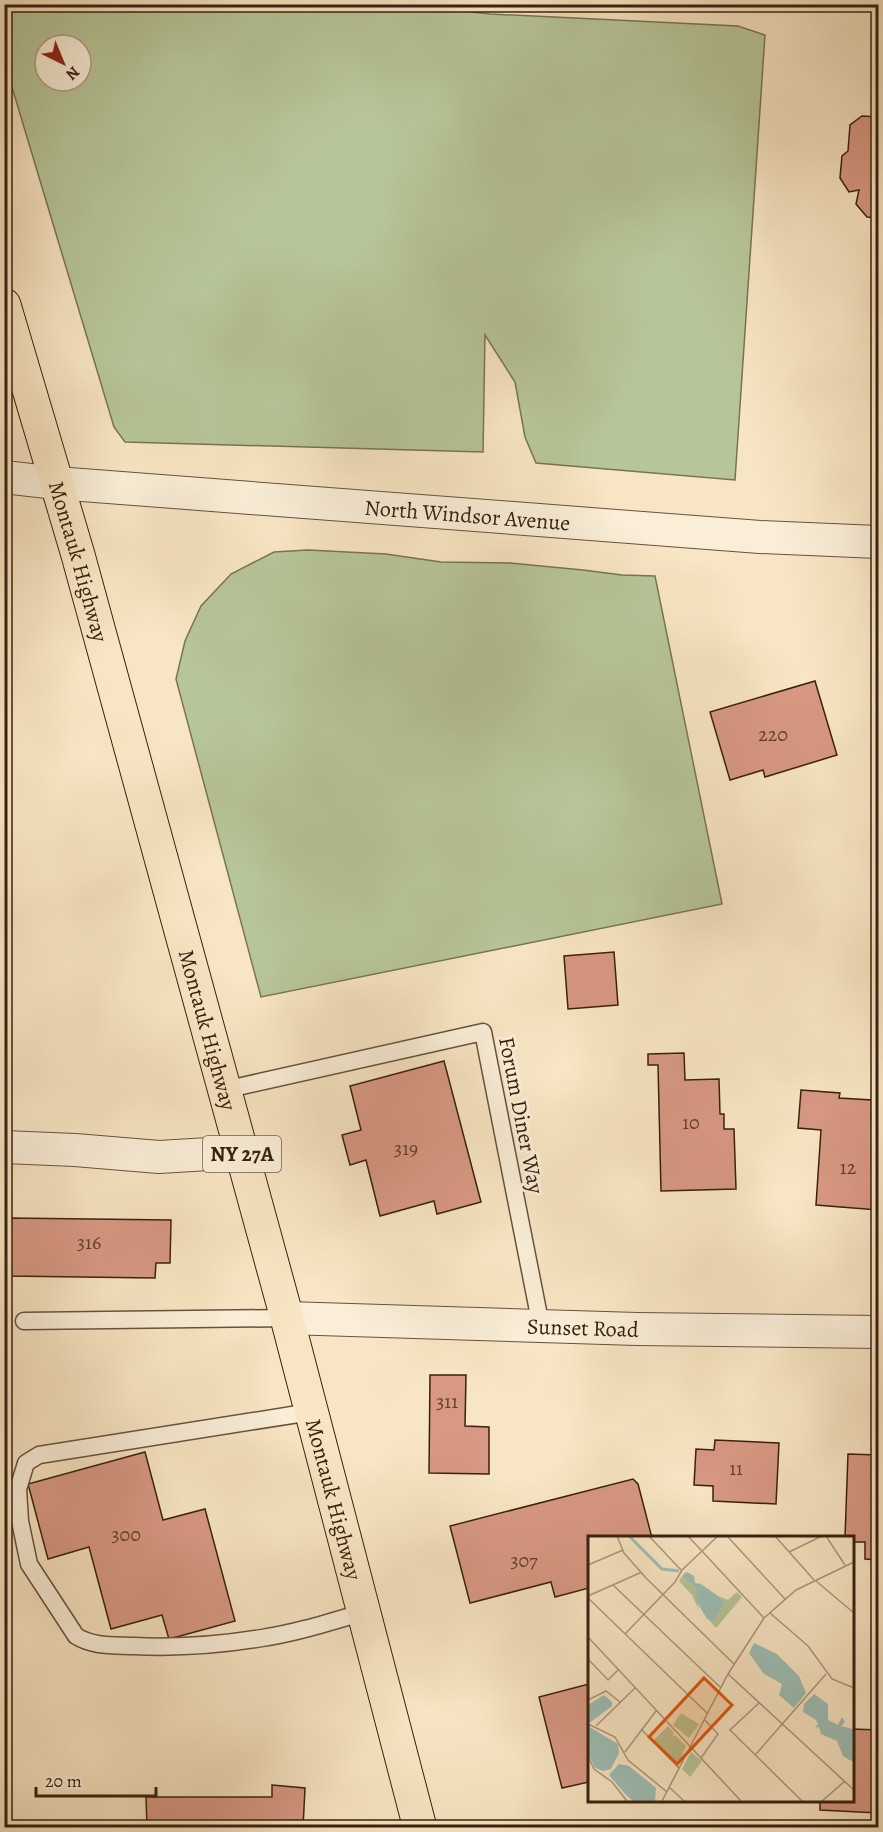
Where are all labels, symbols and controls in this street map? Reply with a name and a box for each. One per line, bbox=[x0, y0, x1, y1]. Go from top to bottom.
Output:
north arrow bbox=[33, 33, 93, 93]
text: N bbox=[61, 61, 84, 85]
street label: Montauk Highway bbox=[41, 478, 115, 645]
street label: North Windsor Avenue bbox=[363, 493, 571, 538]
house number: 220 bbox=[758, 721, 788, 748]
street label: Montauk Highway bbox=[171, 946, 244, 1114]
street label: Forum Diner Way bbox=[491, 1034, 551, 1196]
house number: 10 bbox=[682, 1109, 700, 1136]
house number: 319 bbox=[394, 1135, 418, 1162]
road number: NY 27A bbox=[203, 1136, 281, 1172]
house number: 12 bbox=[840, 1154, 857, 1181]
house number: 316 bbox=[77, 1229, 101, 1256]
street label: Sunset Road bbox=[526, 1312, 639, 1345]
house number: 311 bbox=[436, 1388, 458, 1415]
street label: Montauk Highway bbox=[298, 1415, 369, 1584]
house number: 11 bbox=[729, 1455, 743, 1482]
house number: 300 bbox=[111, 1521, 141, 1548]
inset map bbox=[588, 1536, 853, 1802]
house number: 307 bbox=[510, 1547, 538, 1574]
scale bar bbox=[36, 1760, 156, 1798]
text: 20 m bbox=[45, 1769, 82, 1793]

